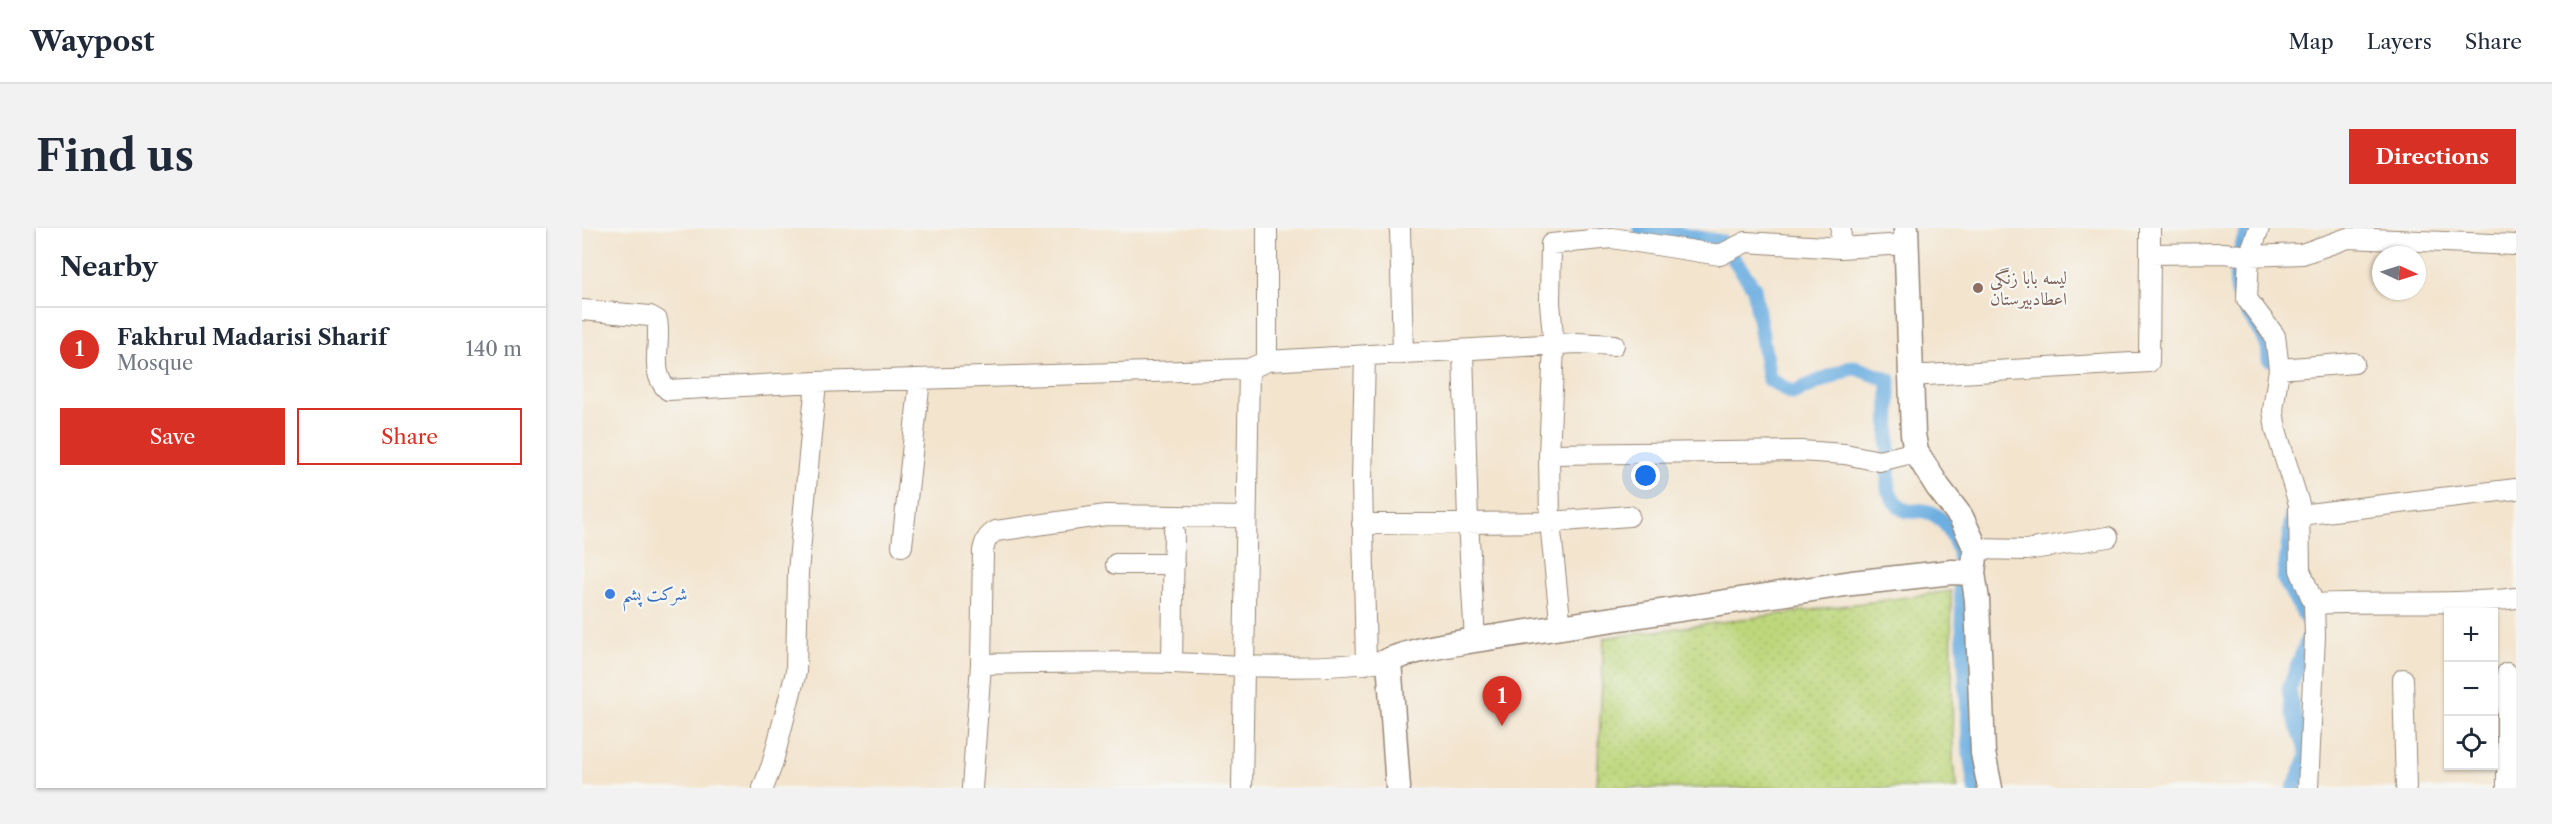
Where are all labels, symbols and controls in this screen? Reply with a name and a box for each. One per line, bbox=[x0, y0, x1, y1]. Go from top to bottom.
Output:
text: Waypost bbox=[30, 24, 154, 58]
text: Map bbox=[2289, 29, 2334, 54]
text: Layers bbox=[2367, 29, 2432, 54]
text: Share bbox=[2465, 29, 2522, 54]
button: Directions bbox=[2349, 129, 2516, 184]
text: Find us bbox=[36, 130, 194, 182]
north arrow bbox=[2372, 246, 2426, 300]
text: Nearby bbox=[60, 251, 158, 283]
place label: لیسه بابا زنگی اعطادبیرستان bbox=[1990, 267, 2067, 310]
marker: لیسه بابا زنگی اعطادبیرستان bbox=[1971, 281, 1985, 295]
text: Fakhrul Madarisi Sharif bbox=[117, 324, 387, 351]
text: 1 bbox=[75, 337, 84, 361]
text: 140 m bbox=[465, 337, 522, 361]
text: Mosque bbox=[117, 351, 193, 375]
button: Save bbox=[60, 408, 285, 465]
button: Share bbox=[297, 408, 522, 465]
your location bbox=[1631, 461, 1660, 490]
place label: شرکت پشم bbox=[622, 583, 687, 612]
marker: شرکت پشم bbox=[603, 587, 617, 601]
map controls bbox=[2444, 608, 2498, 770]
button: + bbox=[2444, 608, 2498, 662]
button: − bbox=[2444, 662, 2498, 716]
pin: 1 bbox=[1482, 676, 1522, 726]
button: locate bbox=[2444, 716, 2498, 770]

